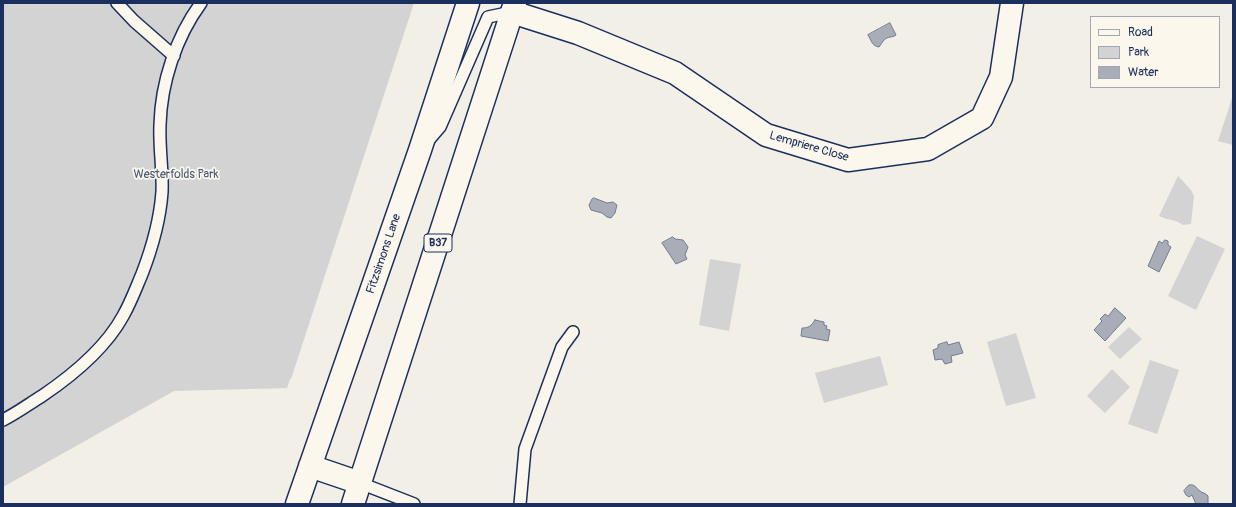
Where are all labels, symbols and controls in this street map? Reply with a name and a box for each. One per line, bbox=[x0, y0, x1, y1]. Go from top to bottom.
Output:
legend bbox=[1090, 16, 1220, 88]
text: Road bbox=[1128, 25, 1153, 40]
text: Park bbox=[1128, 45, 1149, 60]
text: Water bbox=[1128, 65, 1159, 80]
street label: Lempriere Close bbox=[768, 129, 850, 165]
park label: Westerfolds Park bbox=[134, 168, 218, 182]
street label: Fitzsimons Lane bbox=[364, 212, 404, 296]
road number: B37 bbox=[424, 234, 452, 252]

